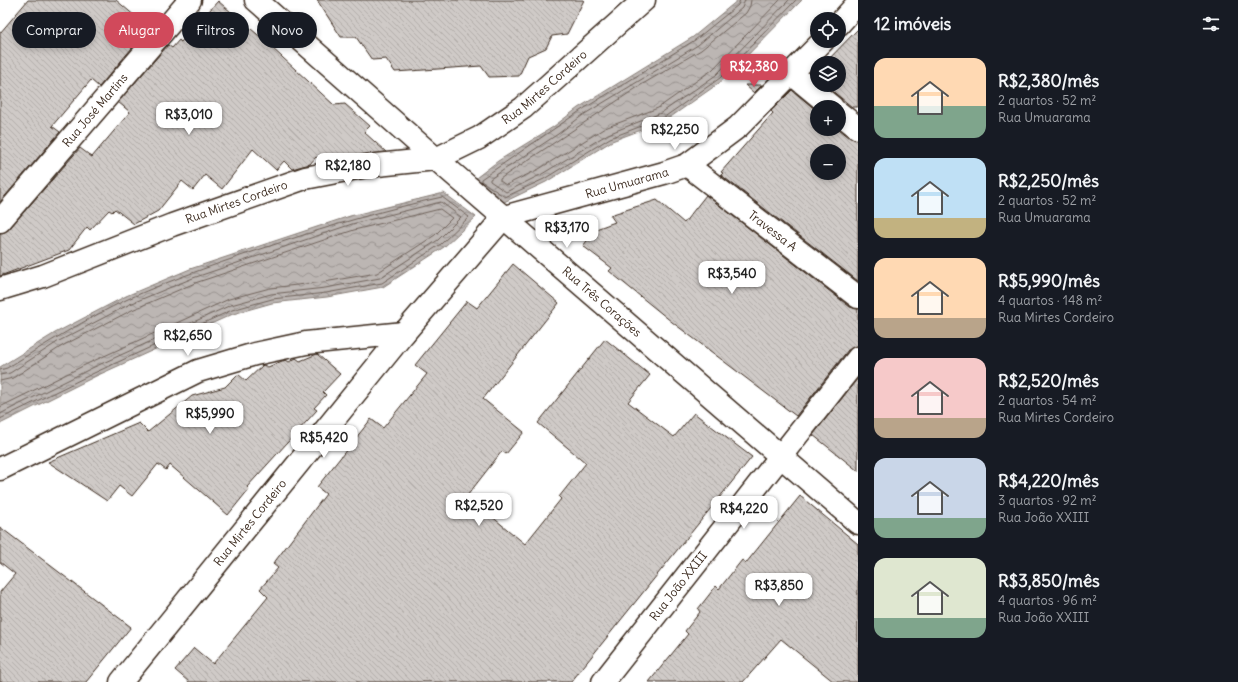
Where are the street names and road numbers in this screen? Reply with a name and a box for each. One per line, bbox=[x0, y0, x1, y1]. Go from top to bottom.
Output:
street label: Rua Mirtes Cordeiro bbox=[499, 46, 590, 127]
street label: Rua José Martins bbox=[59, 70, 131, 150]
street label: Rua Umuarama bbox=[584, 164, 671, 201]
street label: Rua Mirtes Cordeiro bbox=[183, 177, 290, 227]
street label: Travessa A bbox=[745, 207, 800, 254]
street label: Rua Três Corações bbox=[559, 263, 645, 340]
street label: Rua Mirtes Cordeiro bbox=[210, 476, 289, 569]
street label: Rua João XXIII bbox=[646, 548, 710, 624]

